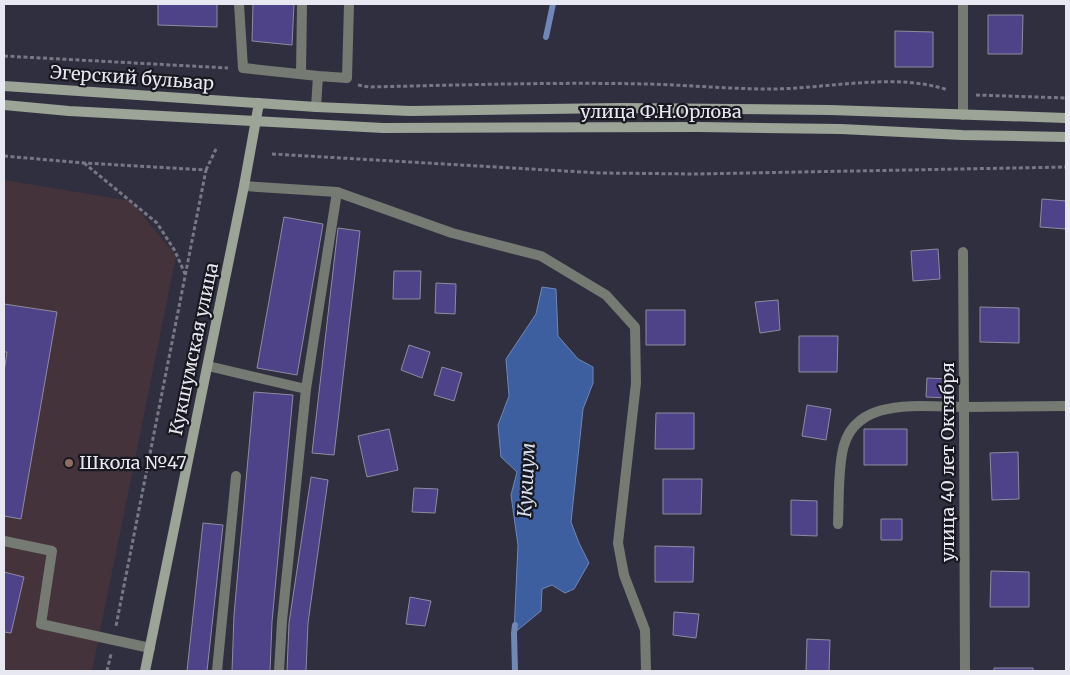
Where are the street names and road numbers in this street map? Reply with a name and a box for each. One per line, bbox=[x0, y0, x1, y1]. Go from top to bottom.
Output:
street label: Эгерский бульвар bbox=[49, 60, 215, 95]
street label: улица Ф.Н.Орлова bbox=[580, 100, 742, 123]
street label: Кукшумская улица bbox=[164, 260, 223, 437]
street label: улица 40 лет Октября bbox=[936, 362, 959, 562]

